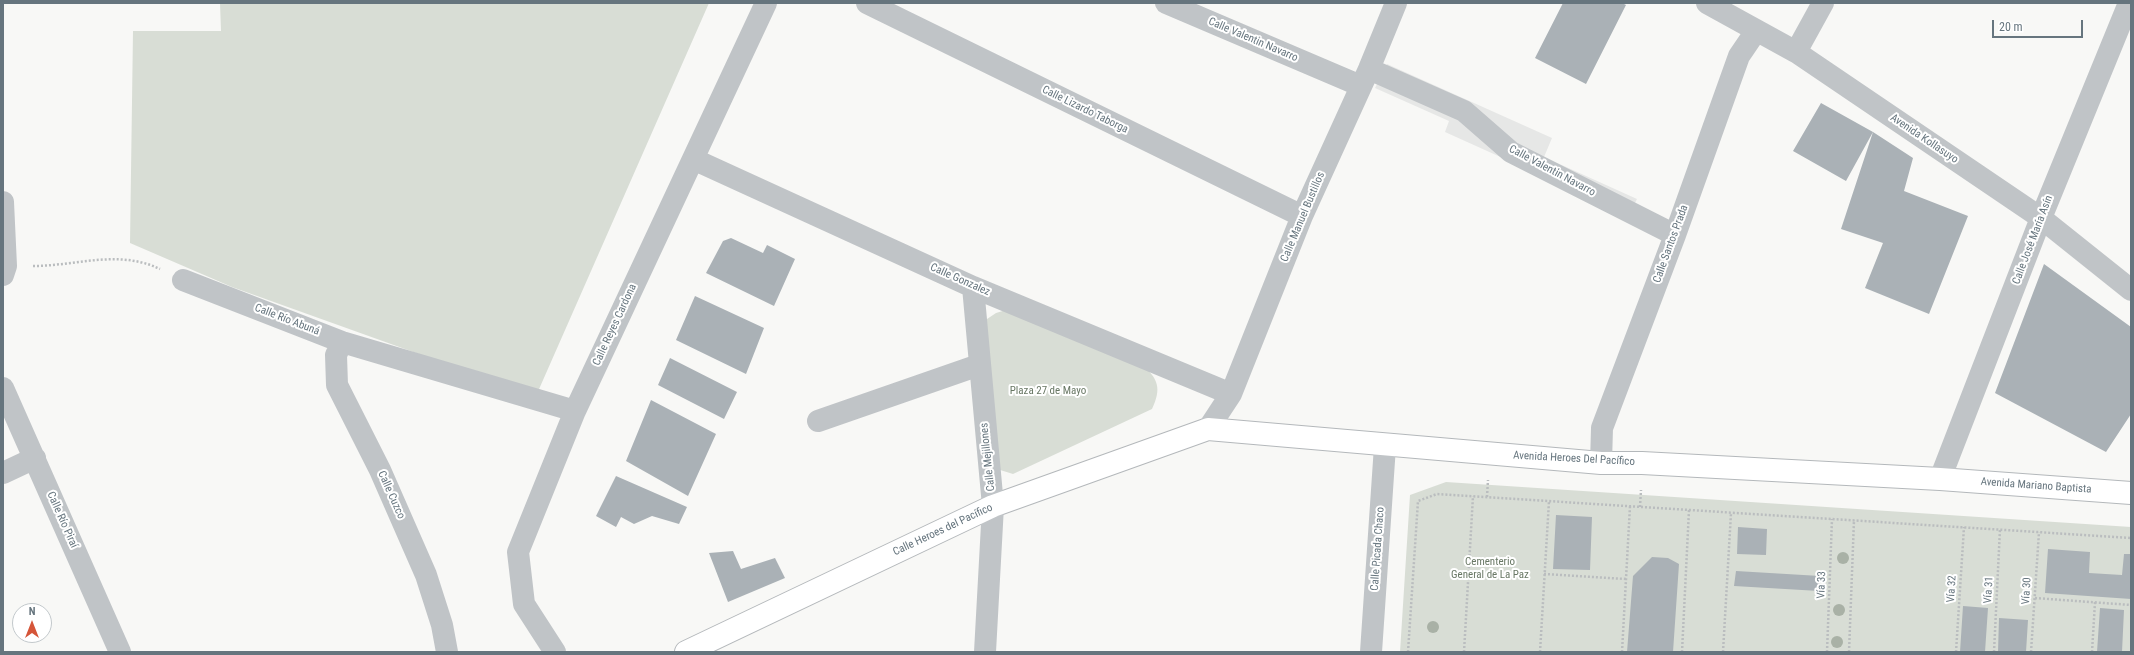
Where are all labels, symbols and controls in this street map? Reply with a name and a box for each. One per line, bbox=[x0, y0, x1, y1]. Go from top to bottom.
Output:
scale bar bbox=[1994, 12, 2085, 38]
street label: Calle Valentin Navarro bbox=[1206, 15, 1300, 65]
text: 20 m bbox=[1999, 20, 2023, 34]
street label: Calle Lizardo Taborga bbox=[1040, 83, 1130, 137]
street label: Avenida Kollasuyo bbox=[1888, 111, 1960, 167]
street label: Calle Valentin Navarro bbox=[1506, 143, 1598, 199]
street label: Calle Manuel Bustillos bbox=[1278, 170, 1328, 264]
street label: Calle José María Asín bbox=[2010, 194, 2056, 286]
street label: Calle Santos Prada bbox=[1651, 203, 1691, 285]
street label: Calle Gonzalez bbox=[928, 261, 992, 299]
street label: Calle Reyes Cardona bbox=[590, 282, 640, 368]
street label: Calle Río Abuná bbox=[253, 302, 321, 338]
park label: Plaza 27 de Mayo bbox=[1010, 384, 1086, 398]
street label: Calle Mejillones bbox=[978, 422, 998, 492]
street label: Avenida Heroes Del Pacífico bbox=[1513, 449, 1635, 469]
street label: Calle Cuzco bbox=[375, 469, 407, 521]
street label: Avenida Mariano Baptista bbox=[1980, 476, 2092, 496]
street label: Calle Río Piraí bbox=[44, 490, 80, 550]
street label: Calle Heroes del Pacífico bbox=[891, 501, 995, 559]
street label: Calle Picada Chaco bbox=[1368, 507, 1388, 591]
park label: Cementerio General de La Paz bbox=[1451, 555, 1529, 581]
street label: Vía 33 bbox=[1815, 571, 1829, 599]
street label: Vía 32 bbox=[1945, 575, 1959, 603]
street label: Vía 31 bbox=[1982, 576, 1996, 604]
street label: Vía 30 bbox=[2020, 577, 2034, 605]
north arrow bbox=[12, 603, 52, 643]
text: N bbox=[29, 605, 35, 618]

